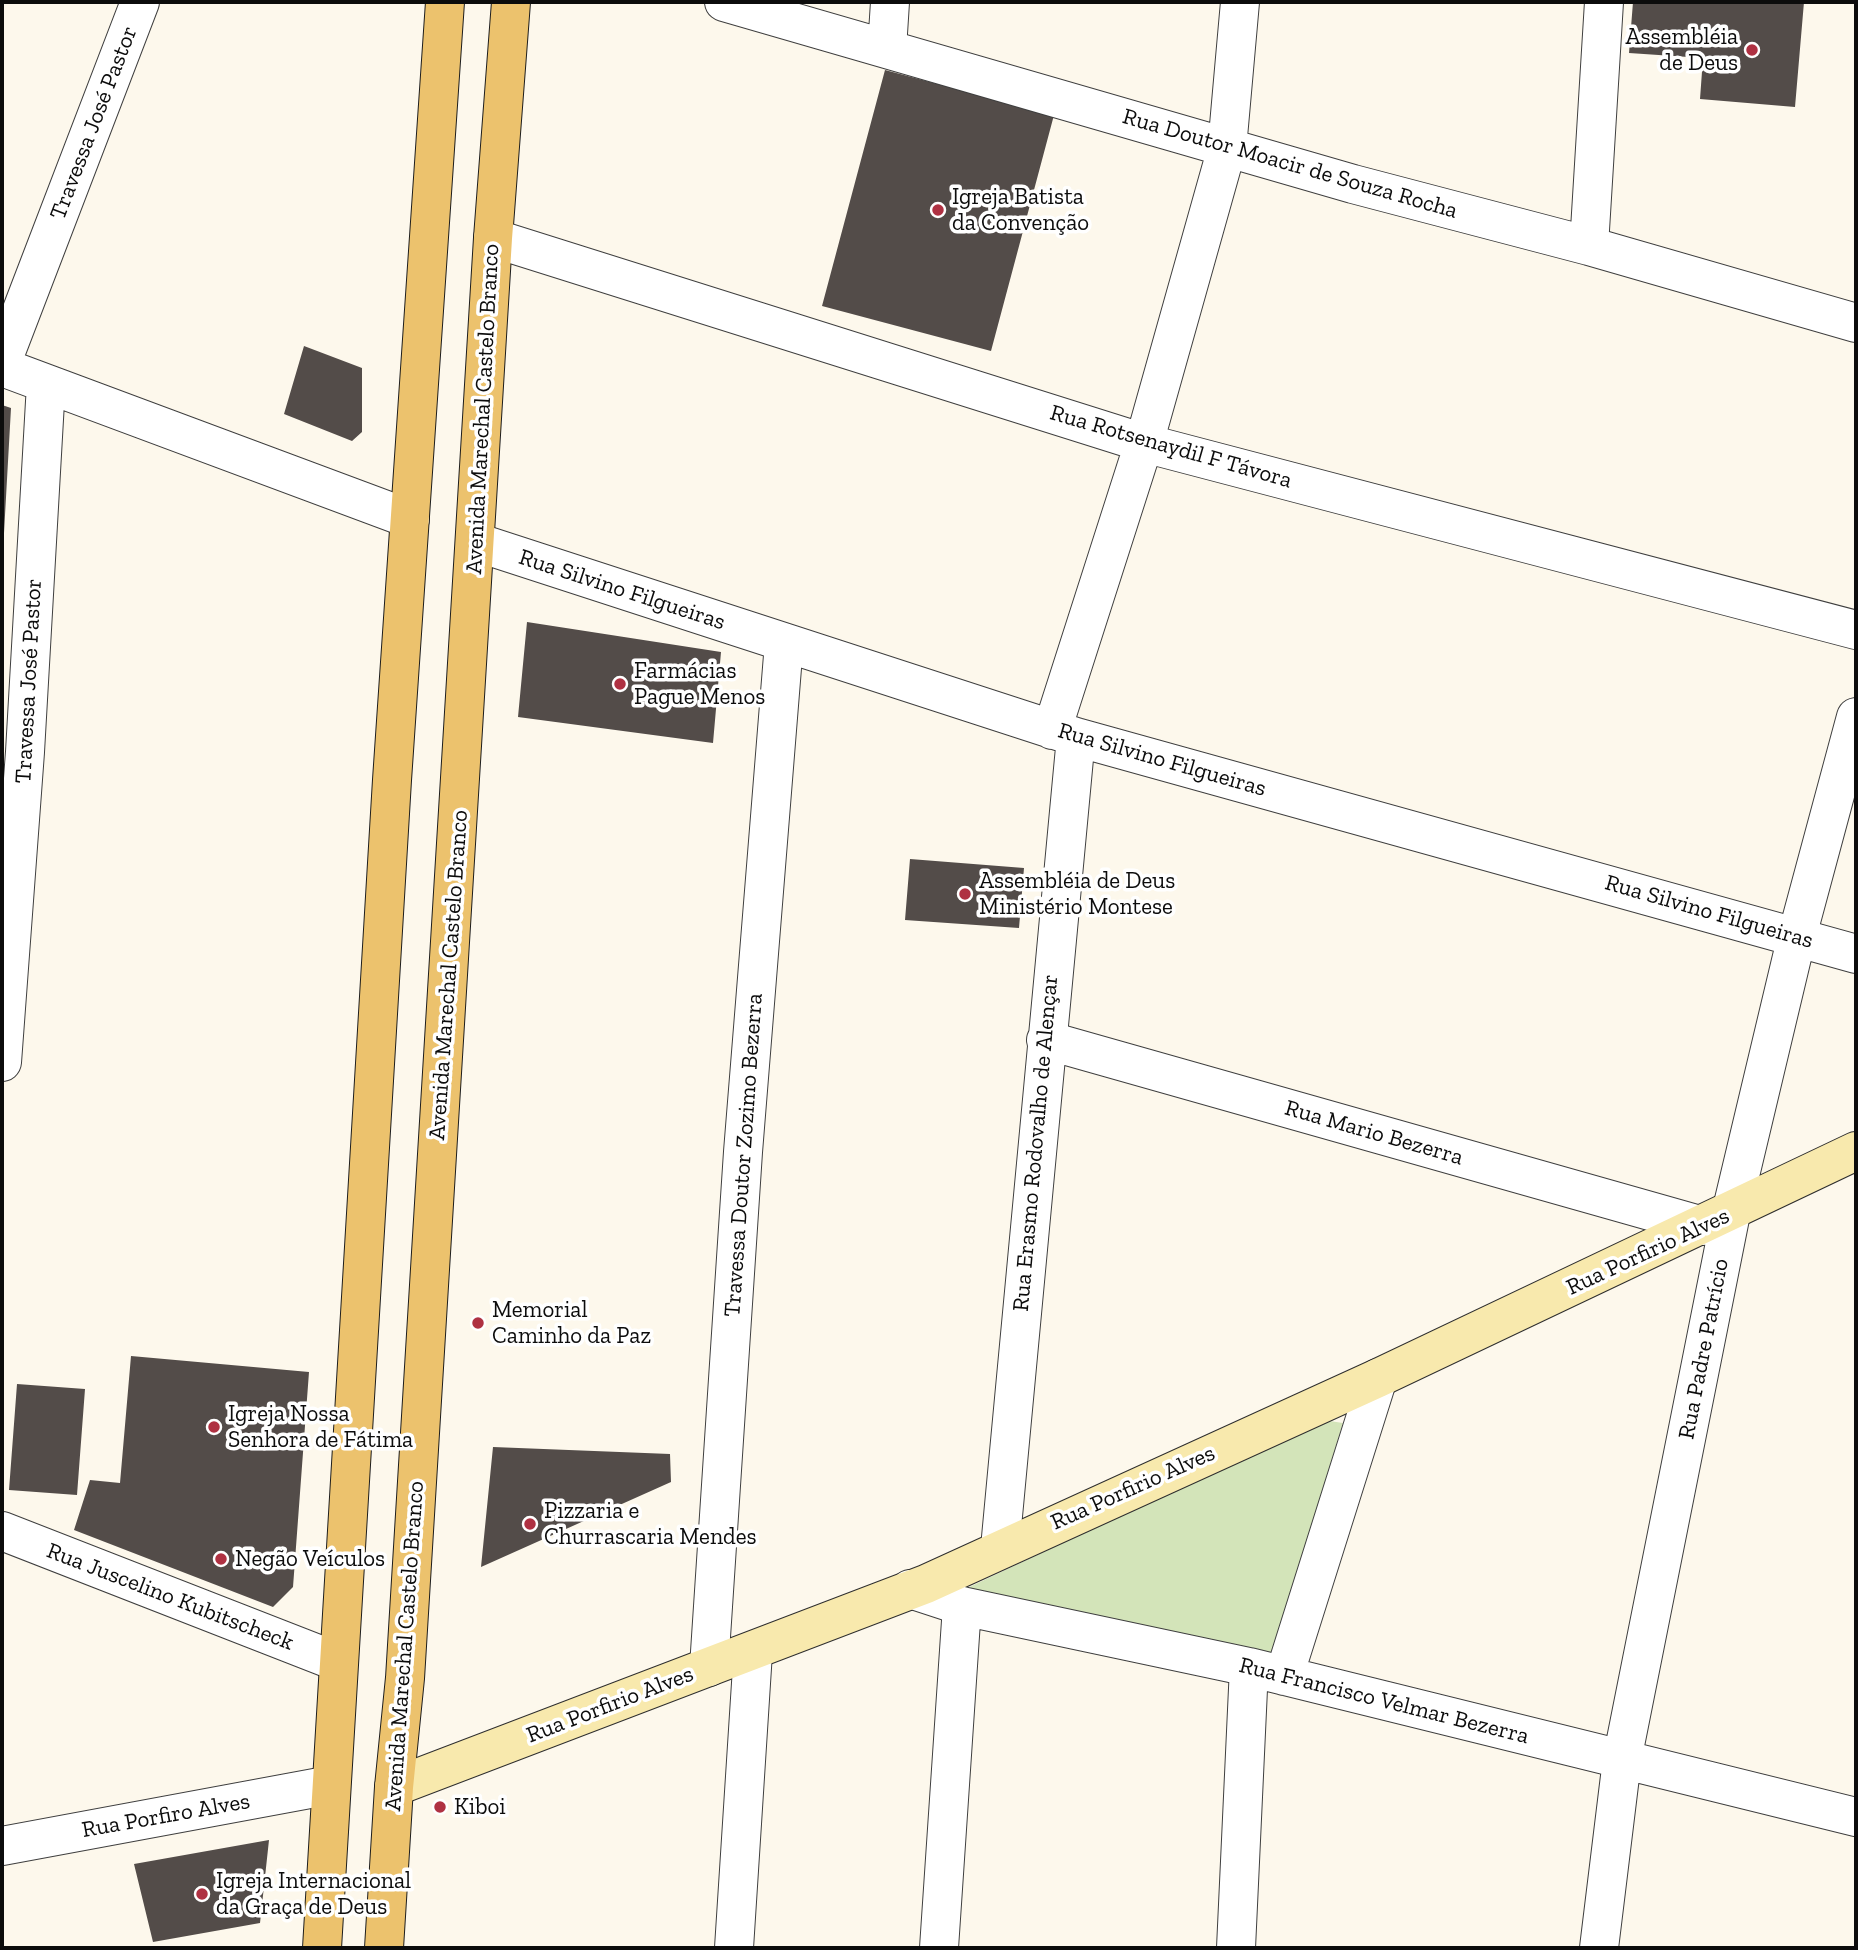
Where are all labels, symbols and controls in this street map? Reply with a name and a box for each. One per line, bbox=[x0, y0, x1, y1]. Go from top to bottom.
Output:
street label: Travessa José Pastor bbox=[44, 22, 144, 224]
place label: Assembléia de Deus bbox=[1626, 23, 1738, 77]
marker: Assembléia de Deus bbox=[1744, 42, 1760, 58]
street label: Rua Doutor Moacir de Souza Rocha bbox=[1119, 103, 1461, 225]
place label: Igreja Batista da Convenção bbox=[952, 183, 1089, 237]
marker: Igreja Batista da Convenção bbox=[930, 202, 946, 218]
street label: Avenida Marechal Castelo Branco bbox=[461, 243, 505, 575]
street label: Rua Rotsenaydil F Távora bbox=[1047, 399, 1295, 495]
street label: Rua Silvino Filgueiras bbox=[515, 544, 729, 636]
street label: Travessa José Pastor bbox=[10, 578, 48, 784]
place label: Farmácias Pague Menos bbox=[634, 657, 765, 711]
marker: Farmácias Pague Menos bbox=[612, 676, 628, 692]
street label: Rua Silvino Filgueiras bbox=[1055, 717, 1269, 803]
street label: Avenida Marechal Castelo Branco bbox=[424, 809, 474, 1141]
place label: Assembléia de Deus Ministério Montese bbox=[979, 867, 1175, 921]
street label: Rua Silvino Filgueiras bbox=[1602, 869, 1816, 955]
marker: Assembléia de Deus Ministério Montese bbox=[957, 886, 973, 902]
street label: Rua Erasmo Rodovalho de Alençar bbox=[1008, 973, 1064, 1313]
street label: Travessa Doutor Zozimo Bezerra bbox=[719, 992, 769, 1318]
street label: Rua Mario Bezerra bbox=[1282, 1094, 1466, 1172]
street label: Rua Porfirio Alves bbox=[1562, 1202, 1734, 1302]
street label: Rua Padre Patrício bbox=[1673, 1256, 1735, 1442]
place label: Memorial Caminho da Paz bbox=[492, 1296, 651, 1350]
marker: Memorial Caminho da Paz bbox=[470, 1315, 486, 1331]
place label: Igreja Nossa Senhora de Fátima bbox=[228, 1400, 413, 1454]
marker: Igreja Nossa Senhora de Fátima bbox=[206, 1419, 222, 1435]
street label: Rua Porfirio Alves bbox=[1047, 1439, 1219, 1537]
street label: Avenida Marechal Castelo Branco bbox=[380, 1480, 430, 1812]
place label: Pizzaria e Churrascaria Mendes bbox=[544, 1497, 757, 1551]
marker: Pizzaria e Churrascaria Mendes bbox=[522, 1516, 538, 1532]
street label: Rua Juscelino Kubitscheck bbox=[43, 1537, 297, 1657]
place label: Negão Veículos bbox=[235, 1545, 385, 1573]
marker: Negão Veículos bbox=[213, 1551, 229, 1567]
street label: Rua Francisco Velmar Bezerra bbox=[1236, 1652, 1532, 1750]
street label: Rua Porfirio Alves bbox=[523, 1660, 697, 1750]
street label: Rua Porfiro Alves bbox=[80, 1788, 252, 1844]
place label: Kiboi bbox=[454, 1793, 506, 1821]
marker: Kiboi bbox=[432, 1799, 448, 1815]
place label: Igreja Internacional da Graça de Deus bbox=[216, 1867, 411, 1921]
marker: Igreja Internacional da Graça de Deus bbox=[194, 1886, 210, 1902]

